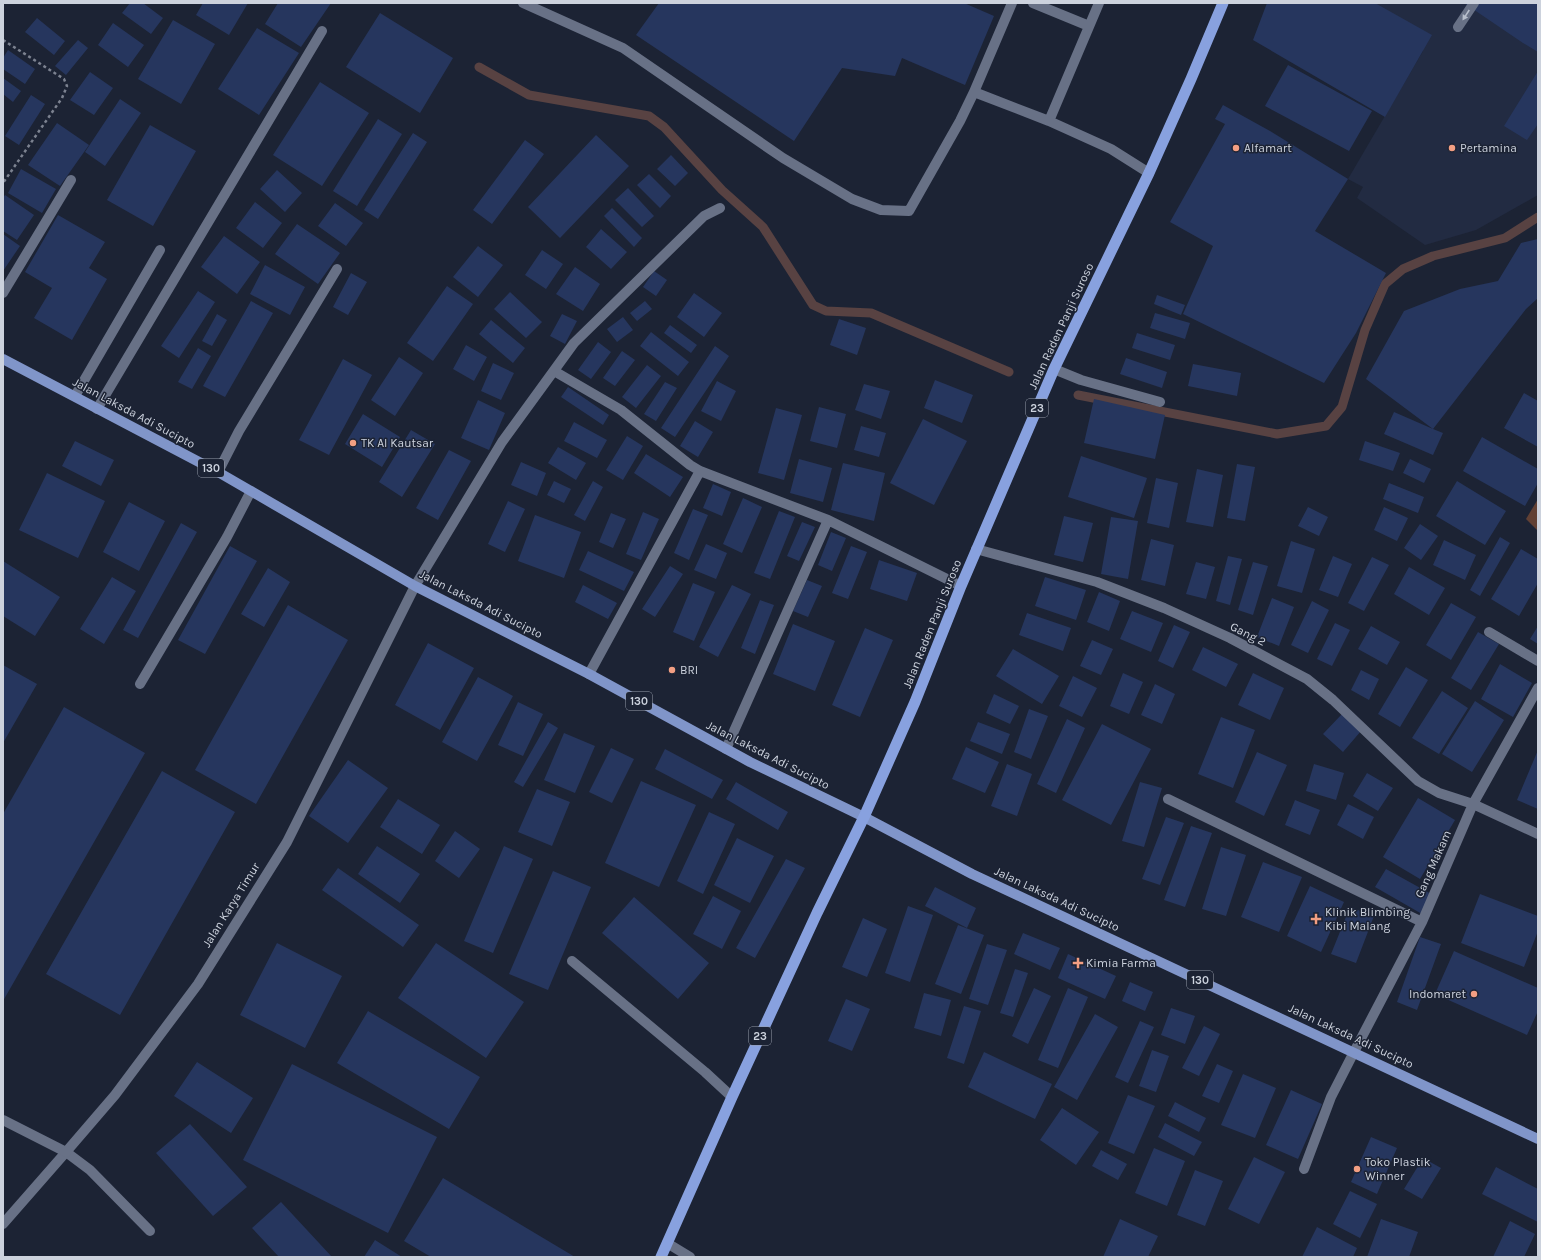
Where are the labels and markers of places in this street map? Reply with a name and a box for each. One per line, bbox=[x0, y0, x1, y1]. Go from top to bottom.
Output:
place label: Alfamart bbox=[1244, 141, 1292, 155]
place label: Pertamina bbox=[1460, 141, 1517, 155]
marker: Alfamart bbox=[1231, 143, 1241, 153]
marker: Pertamina bbox=[1447, 143, 1457, 153]
place label: TK Al Kautsar bbox=[361, 436, 434, 450]
marker: TK Al Kautsar bbox=[348, 438, 358, 448]
place label: BRI bbox=[680, 663, 698, 677]
marker: BRI bbox=[667, 665, 677, 675]
place label: Klinik Blimbing Kibi Malang bbox=[1325, 905, 1410, 933]
marker: Klinik Blimbing Kibi Malang bbox=[1310, 913, 1322, 925]
place label: Kimia Farma bbox=[1086, 956, 1156, 970]
marker: Kimia Farma bbox=[1073, 958, 1083, 968]
place label: Indomaret bbox=[1409, 987, 1466, 1001]
marker: Indomaret bbox=[1469, 989, 1479, 999]
place label: Toko Plastik Winner bbox=[1365, 1155, 1431, 1183]
marker: Toko Plastik Winner bbox=[1352, 1164, 1362, 1174]

